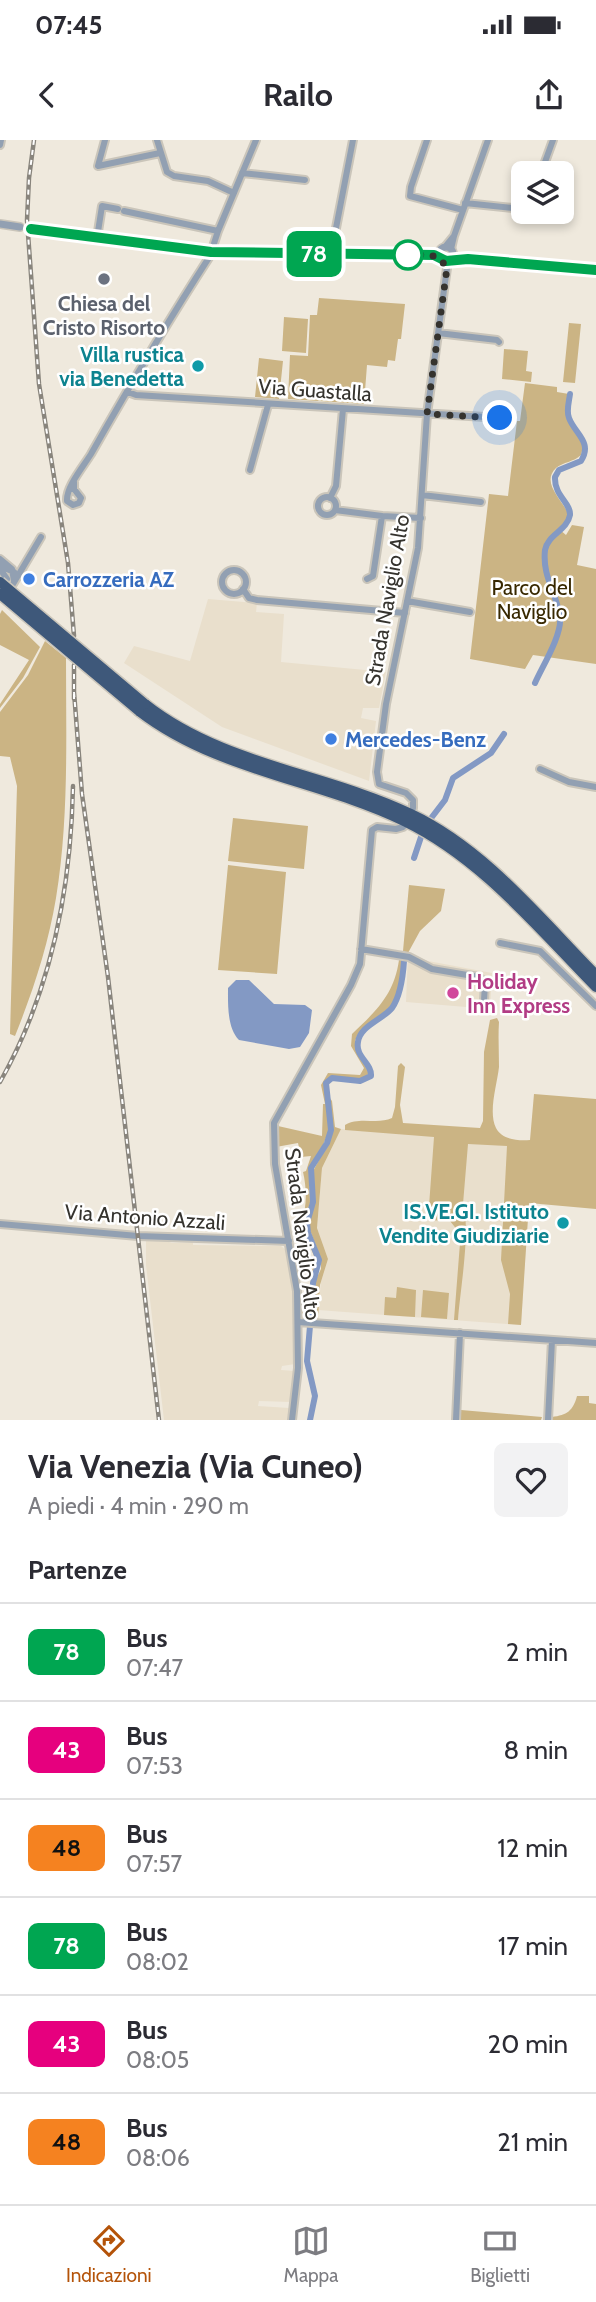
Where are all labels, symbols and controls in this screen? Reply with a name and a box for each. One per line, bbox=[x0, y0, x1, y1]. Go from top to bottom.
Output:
text: 07:45 bbox=[35, 9, 103, 41]
text: Railo bbox=[263, 75, 333, 114]
icon: back bbox=[28, 76, 66, 114]
icon: share bbox=[530, 76, 568, 114]
map controls bbox=[511, 161, 574, 224]
button: layers bbox=[511, 161, 574, 224]
line badge: 78 bbox=[282, 231, 346, 277]
text: 78 bbox=[301, 239, 327, 268]
unlabelled marker bbox=[393, 240, 423, 270]
marker: Chiesa del Cristo Risorto bbox=[96, 271, 112, 287]
place label: Chiesa del Cristo Risorto bbox=[43, 291, 165, 340]
place label: Villa rustica via Benedetta bbox=[59, 342, 185, 391]
marker: Villa rustica via Benedetta bbox=[190, 358, 206, 374]
street label: Via Guastalla bbox=[257, 374, 373, 406]
your location bbox=[482, 400, 517, 435]
street label: Strada Naviglio Alto bbox=[360, 512, 414, 688]
place label: Carrozzeria AZ bbox=[43, 567, 175, 592]
marker: Carrozzeria AZ bbox=[21, 571, 37, 587]
park label: Parco del Naviglio bbox=[491, 575, 573, 624]
place label: Mercedes-Benz bbox=[345, 727, 486, 752]
marker: Mercedes-Benz bbox=[323, 731, 339, 747]
place label: Holiday Inn Express bbox=[467, 969, 570, 1018]
marker: Holiday Inn Express bbox=[445, 985, 461, 1001]
street label: Strada Naviglio Alto bbox=[280, 1146, 326, 1322]
street label: Via Antonio Azzali bbox=[64, 1199, 226, 1235]
place label: IS.VE.GI. Istituto Vendite Giudiziarie bbox=[379, 1199, 549, 1248]
marker: IS.VE.GI. Istituto Vendite Giudiziarie bbox=[555, 1215, 571, 1231]
button: heart bbox=[494, 1443, 568, 1517]
text: Via Venezia (Via Cuneo) bbox=[28, 1446, 363, 1486]
text: A piedi · 4 min · 290 m bbox=[28, 1492, 249, 1520]
text: Partenze bbox=[28, 1554, 127, 1586]
text: Bus bbox=[126, 1622, 167, 1654]
text: 2 min bbox=[506, 1636, 568, 1668]
text: 78 bbox=[53, 1637, 80, 1666]
text: 07:47 bbox=[126, 1654, 183, 1682]
text: Bus bbox=[126, 1720, 167, 1752]
text: 8 min bbox=[504, 1734, 568, 1766]
text: 43 bbox=[53, 1735, 80, 1764]
text: 07:53 bbox=[126, 1752, 183, 1780]
text: Bus bbox=[126, 1818, 167, 1850]
text: 12 min bbox=[497, 1832, 568, 1864]
text: 48 bbox=[52, 1833, 81, 1862]
text: 07:57 bbox=[126, 1850, 182, 1878]
text: Bus bbox=[126, 1916, 167, 1948]
text: 17 min bbox=[498, 1930, 568, 1962]
text: 78 bbox=[53, 1931, 80, 1960]
text: 08:02 bbox=[126, 1948, 189, 1976]
text: Bus bbox=[126, 2014, 167, 2046]
text: 20 min bbox=[488, 2028, 568, 2060]
text: 43 bbox=[53, 2029, 80, 2058]
text: 08:05 bbox=[126, 2046, 189, 2074]
text: Bus bbox=[126, 2112, 167, 2144]
text: 21 min bbox=[497, 2126, 568, 2158]
text: 48 bbox=[52, 2127, 81, 2156]
text: 08:06 bbox=[126, 2144, 190, 2172]
tab: Indicazioni bbox=[66, 2222, 152, 2287]
tab: Mappa bbox=[284, 2222, 338, 2287]
tab: Biglietti bbox=[470, 2222, 530, 2287]

